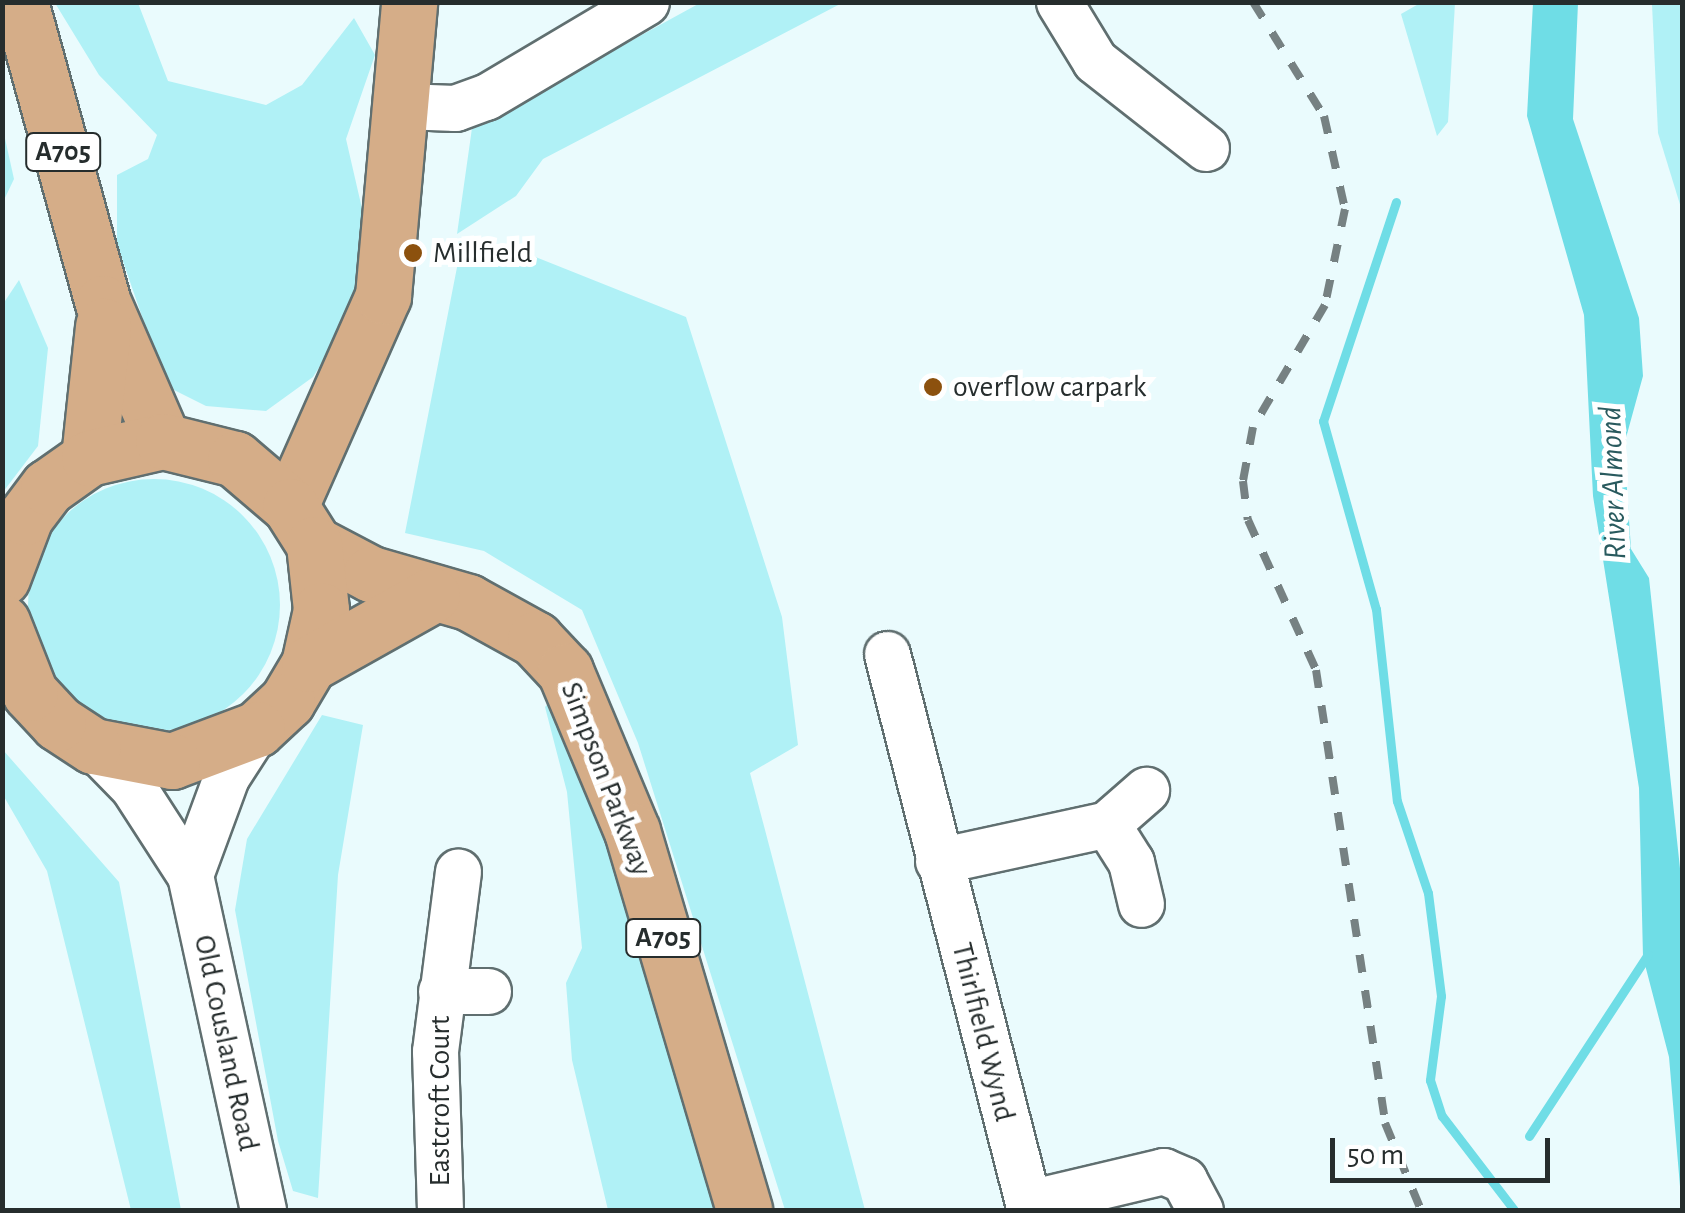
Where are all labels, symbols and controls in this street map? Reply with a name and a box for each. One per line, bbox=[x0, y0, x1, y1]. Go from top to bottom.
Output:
road number: A705 bbox=[23, 129, 103, 175]
place label: Millfield bbox=[433, 235, 532, 271]
marker: Millfield bbox=[402, 242, 424, 264]
place label: overflow carpark bbox=[953, 369, 1146, 405]
marker: overflow carpark bbox=[922, 376, 944, 398]
water label: River Almond bbox=[1591, 406, 1635, 560]
street label: Simpson Parkway bbox=[553, 677, 659, 881]
road number: A705 bbox=[623, 915, 703, 961]
street label: Old Cousland Road bbox=[186, 932, 266, 1154]
street label: Thirlfield Wynd bbox=[943, 939, 1023, 1125]
street label: Eastcroft Court bbox=[422, 1016, 458, 1186]
scale bar bbox=[1335, 1118, 1555, 1180]
text: 50 m bbox=[1347, 1140, 1404, 1170]

